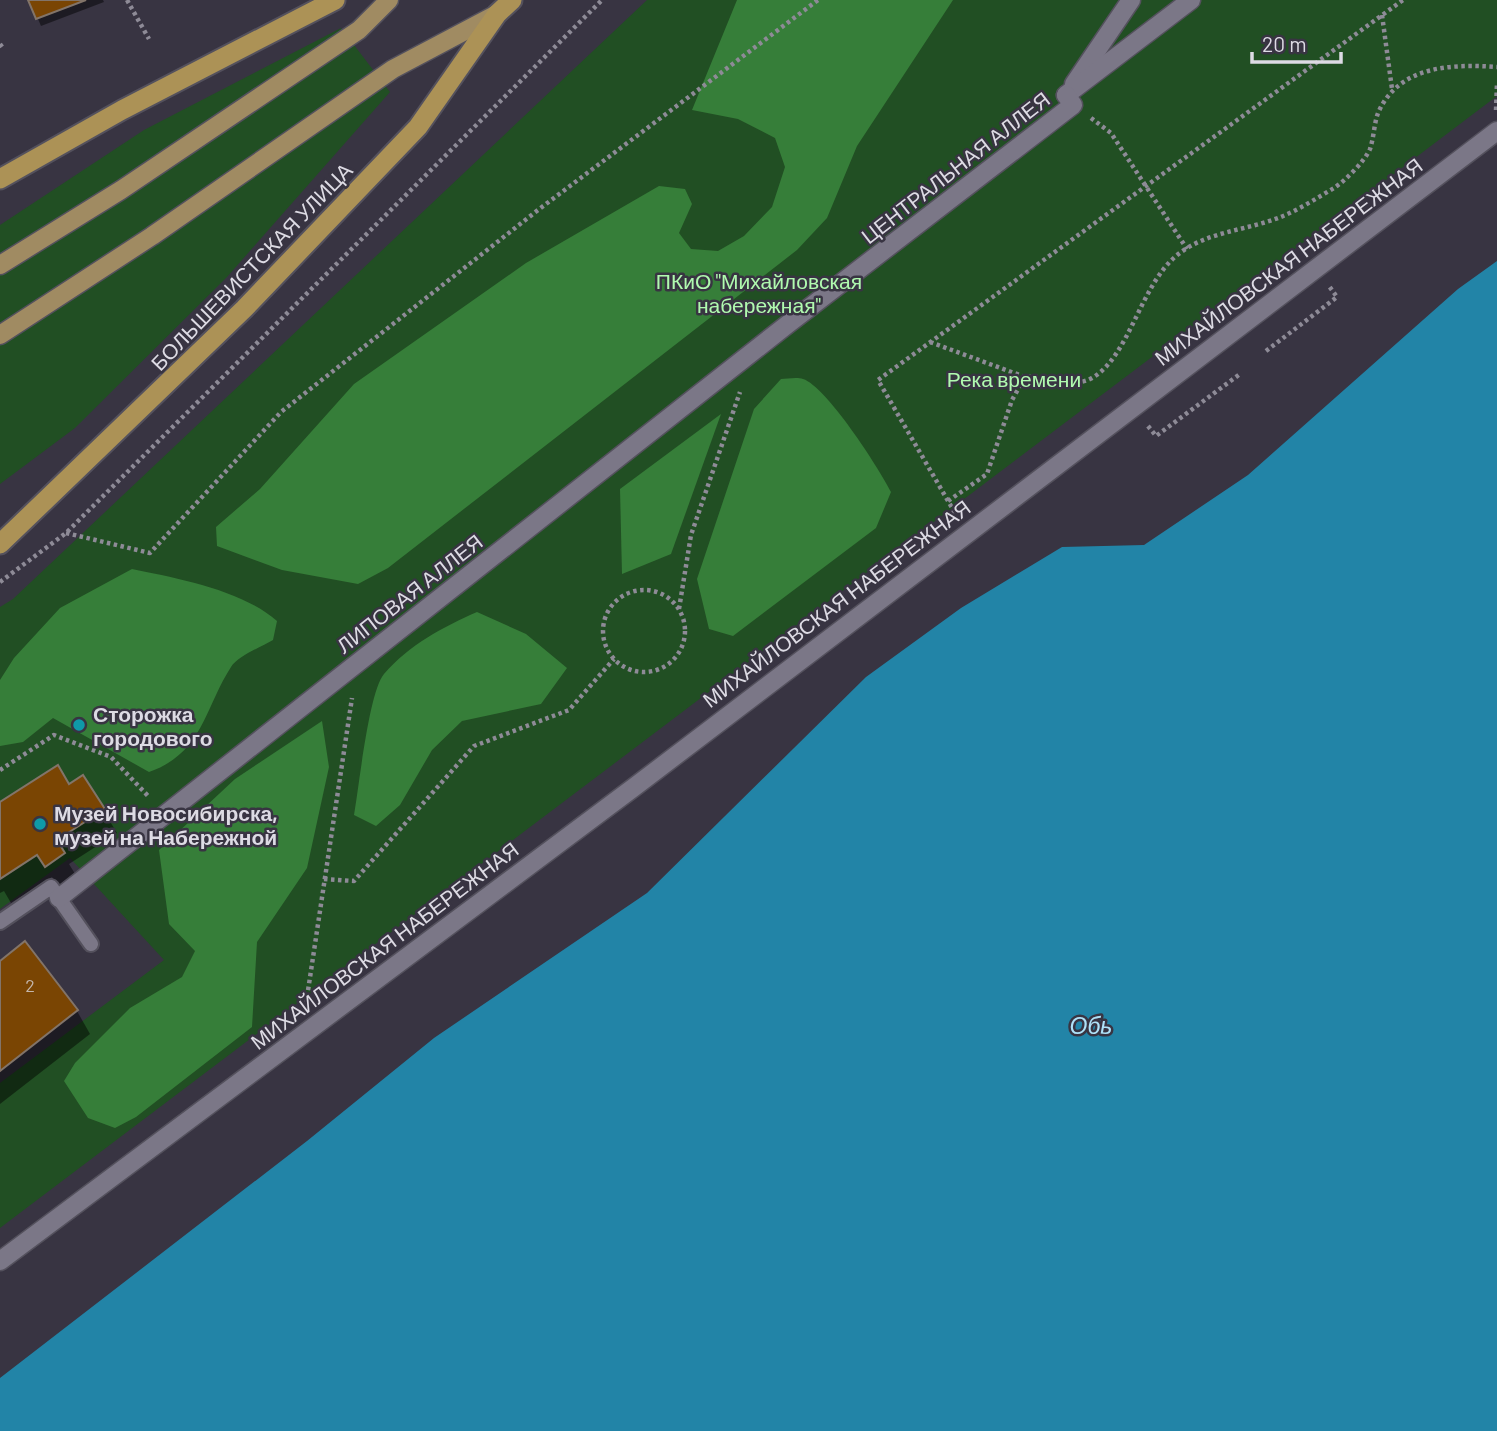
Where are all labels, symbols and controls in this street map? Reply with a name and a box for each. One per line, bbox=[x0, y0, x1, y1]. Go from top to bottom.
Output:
scale bar bbox=[1252, 21, 1341, 65]
text: 20 m bbox=[1262, 31, 1307, 56]
street label: ЦЕНТРАЛЬНАЯ АЛЛЕЯ bbox=[856, 86, 1054, 248]
street label: МИХАЙЛОВСКАЯ НАБЕРЕЖНАЯ bbox=[1149, 152, 1427, 370]
street label: БОЛЬШЕВИСТСКАЯ УЛИЦА bbox=[145, 157, 357, 375]
park label: ПКиО "Михайловская набережная" bbox=[656, 268, 862, 317]
park label: Река времени bbox=[947, 366, 1081, 391]
street label: МИХАЙЛОВСКАЯ НАБЕРЕЖНАЯ bbox=[697, 494, 975, 712]
street label: ЛИПОВАЯ АЛЛЕЯ bbox=[331, 528, 487, 658]
place label: Сторожка городового bbox=[93, 701, 213, 750]
marker: Сторожка городового bbox=[71, 717, 87, 733]
place label: Музей Новосибирска, музей на Набережной bbox=[54, 800, 278, 849]
marker: Музей Новосибирска, музей на Набережной bbox=[32, 816, 48, 832]
street label: МИХАЙЛОВСКАЯ НАБЕРЕЖНАЯ bbox=[245, 836, 523, 1054]
house number: 2 bbox=[25, 974, 35, 996]
water label: Обь bbox=[1070, 1011, 1112, 1039]

